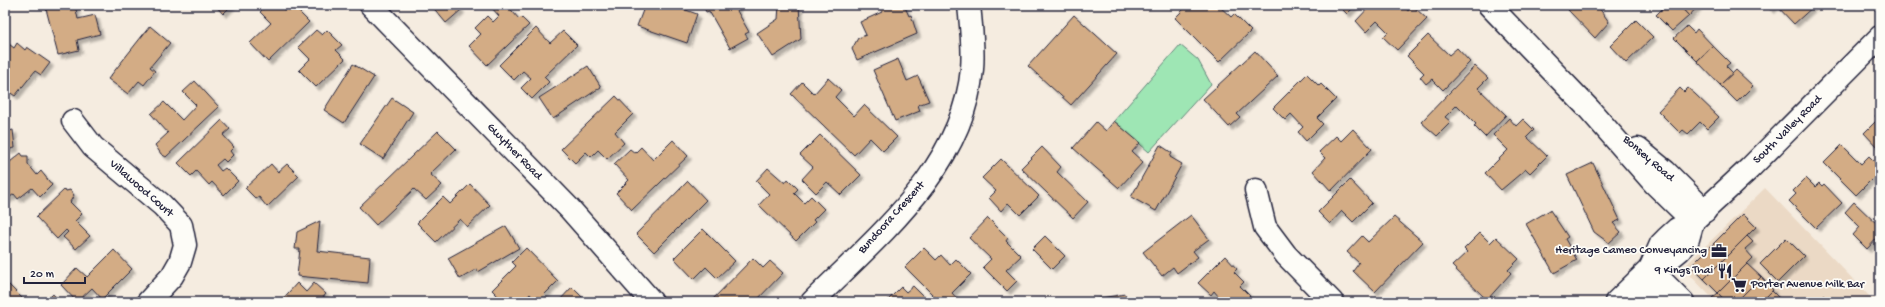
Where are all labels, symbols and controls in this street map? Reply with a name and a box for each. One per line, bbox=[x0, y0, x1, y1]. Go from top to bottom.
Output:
street label: South Valley Road bbox=[1751, 92, 1826, 167]
street label: Gwyther Road bbox=[483, 121, 545, 184]
street label: Bonsey Road bbox=[1619, 132, 1677, 186]
street label: Villawood Court bbox=[105, 157, 177, 221]
street label: Bundoora Crescent bbox=[855, 178, 929, 258]
office icon: Heritage Cameo Conveyancing bbox=[1710, 242, 1728, 260]
place label: Heritage Cameo Conveyancing bbox=[1555, 244, 1707, 258]
scale bar bbox=[24, 259, 85, 285]
restaurant icon: 9 Kings Thai bbox=[1716, 262, 1734, 280]
place label: 9 Kings Thai bbox=[1654, 264, 1713, 278]
text: 20 m bbox=[30, 268, 55, 282]
supermarket icon: Porter Avenue Milk Bar bbox=[1730, 276, 1748, 294]
place label: Porter Avenue Milk Bar bbox=[1750, 278, 1866, 292]

